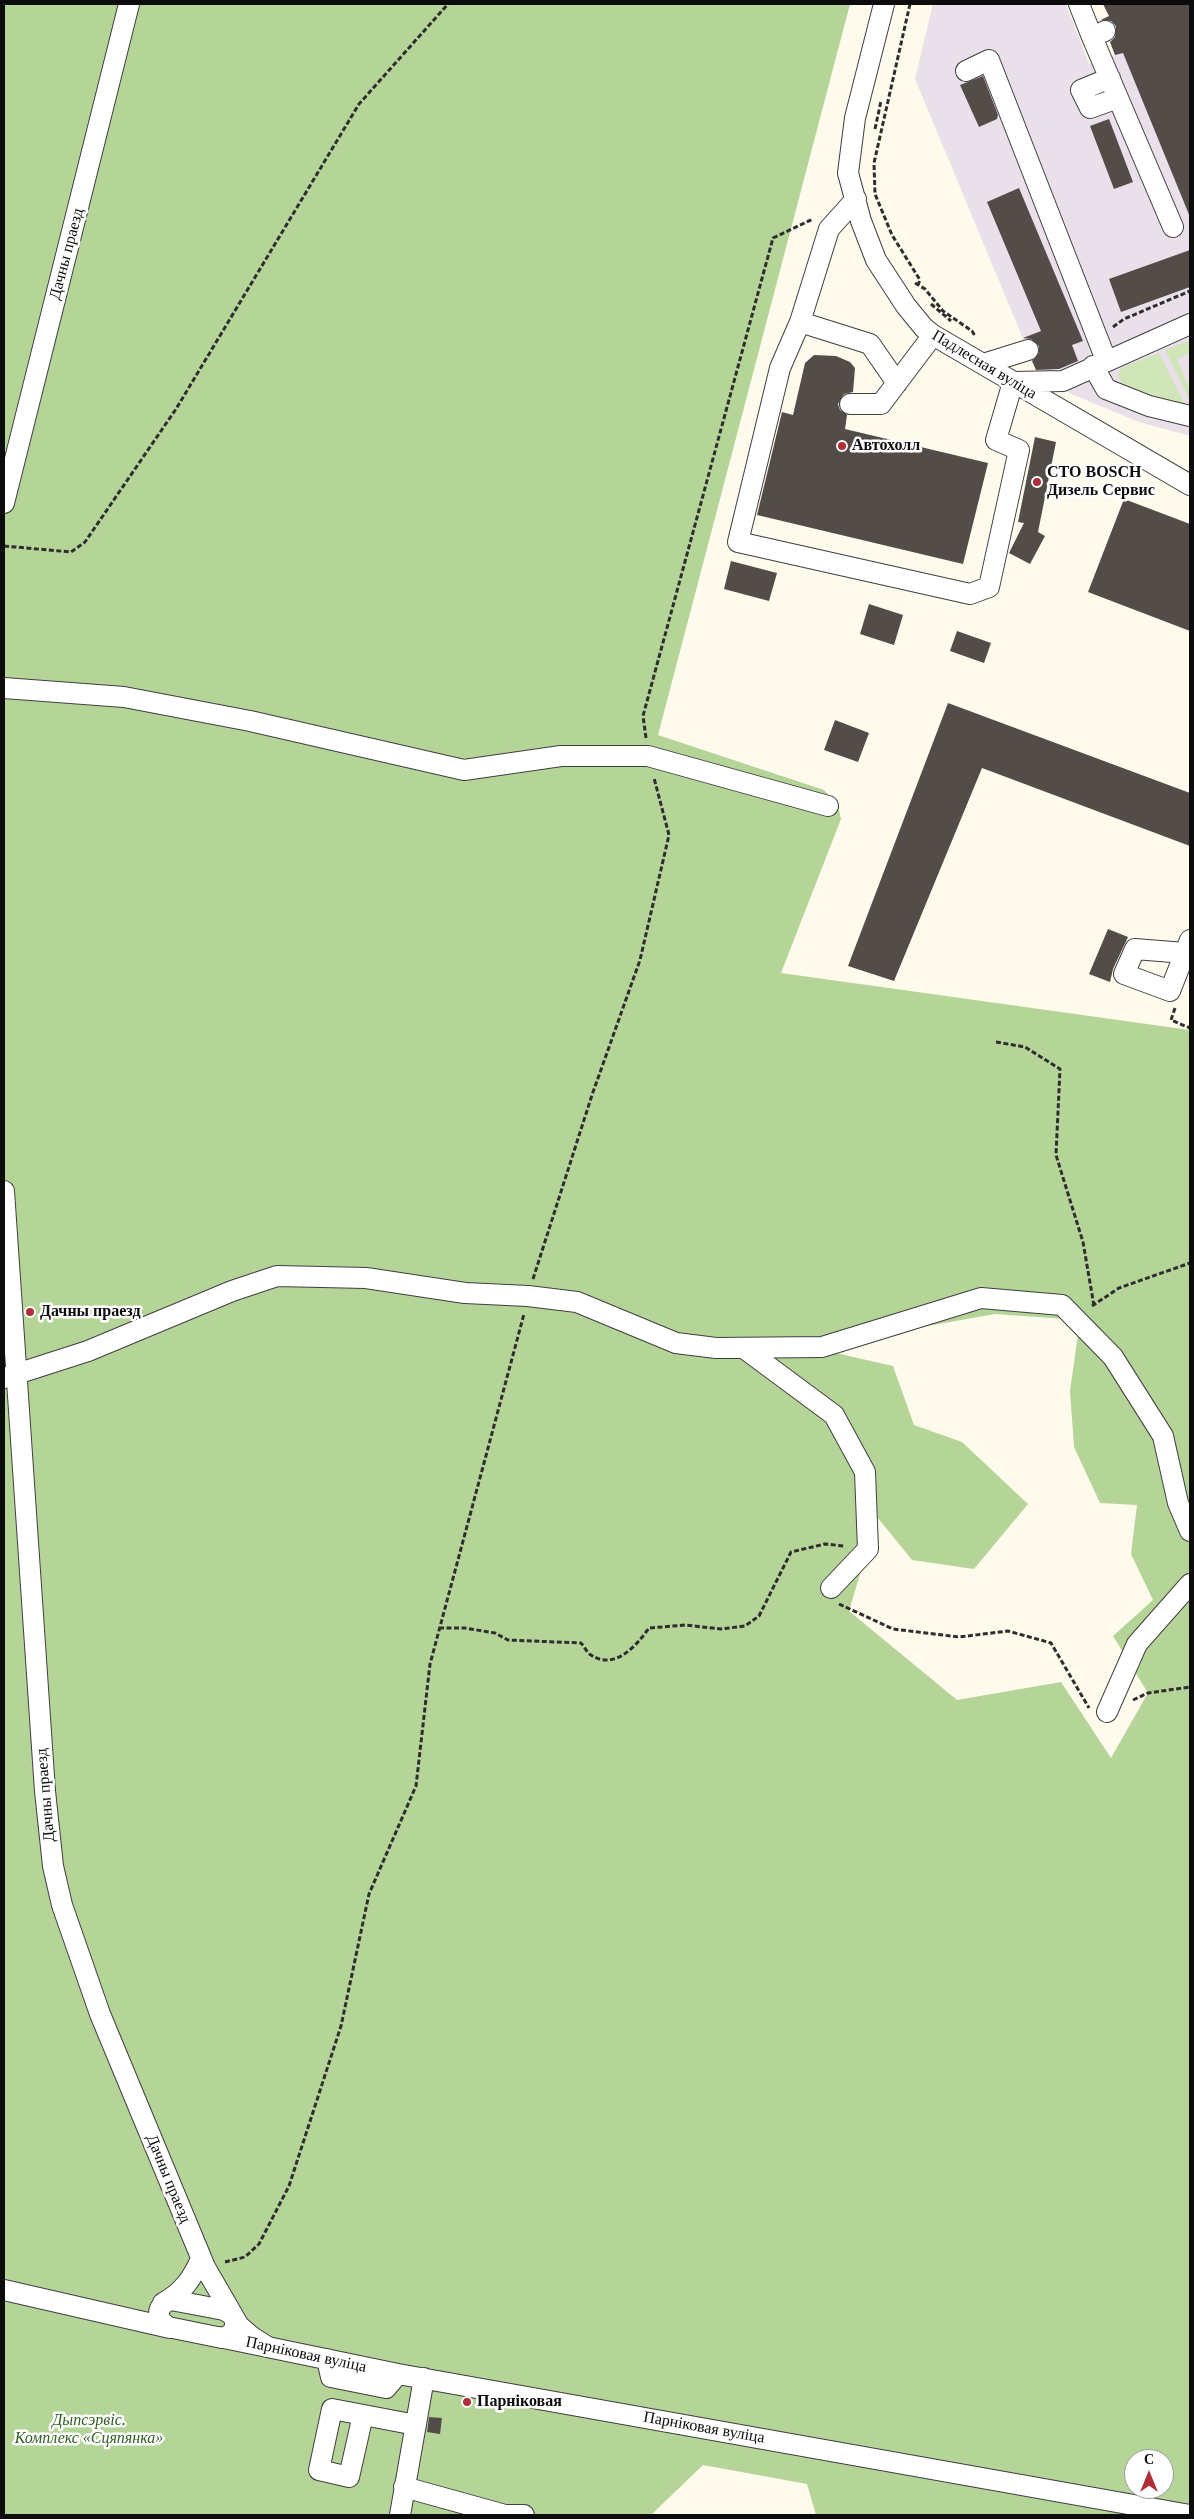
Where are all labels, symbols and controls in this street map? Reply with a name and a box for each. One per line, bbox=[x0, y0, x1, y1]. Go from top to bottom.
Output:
street label: Дачны праезд bbox=[46, 206, 88, 302]
street label: Падлесная вуліца bbox=[928, 326, 1040, 404]
place label: Автохолл bbox=[852, 436, 920, 456]
marker: Автохолл bbox=[836, 440, 848, 452]
place label: СТО BOSCH Дизель Сервис bbox=[1047, 463, 1155, 501]
marker: СТО BOSCH Дизель Сервис bbox=[1031, 476, 1043, 488]
place label: Дачны праезд bbox=[40, 1302, 141, 1322]
marker: Дачны праезд bbox=[24, 1306, 36, 1318]
street label: Дачны праезд bbox=[32, 1747, 60, 1843]
street label: Дачны праезд bbox=[142, 2132, 194, 2226]
street label: Парніковая вуліца bbox=[244, 2333, 368, 2377]
place label: Парніковая bbox=[477, 2392, 562, 2412]
marker: Парніковая bbox=[461, 2396, 473, 2408]
street label: Парніковая вуліца bbox=[642, 2408, 766, 2448]
park label: Дыпсэрвіс. Комплекс «Сцяпянка» bbox=[15, 2411, 163, 2449]
north arrow bbox=[1124, 2449, 1174, 2499]
text: С bbox=[1144, 2452, 1154, 2467]

